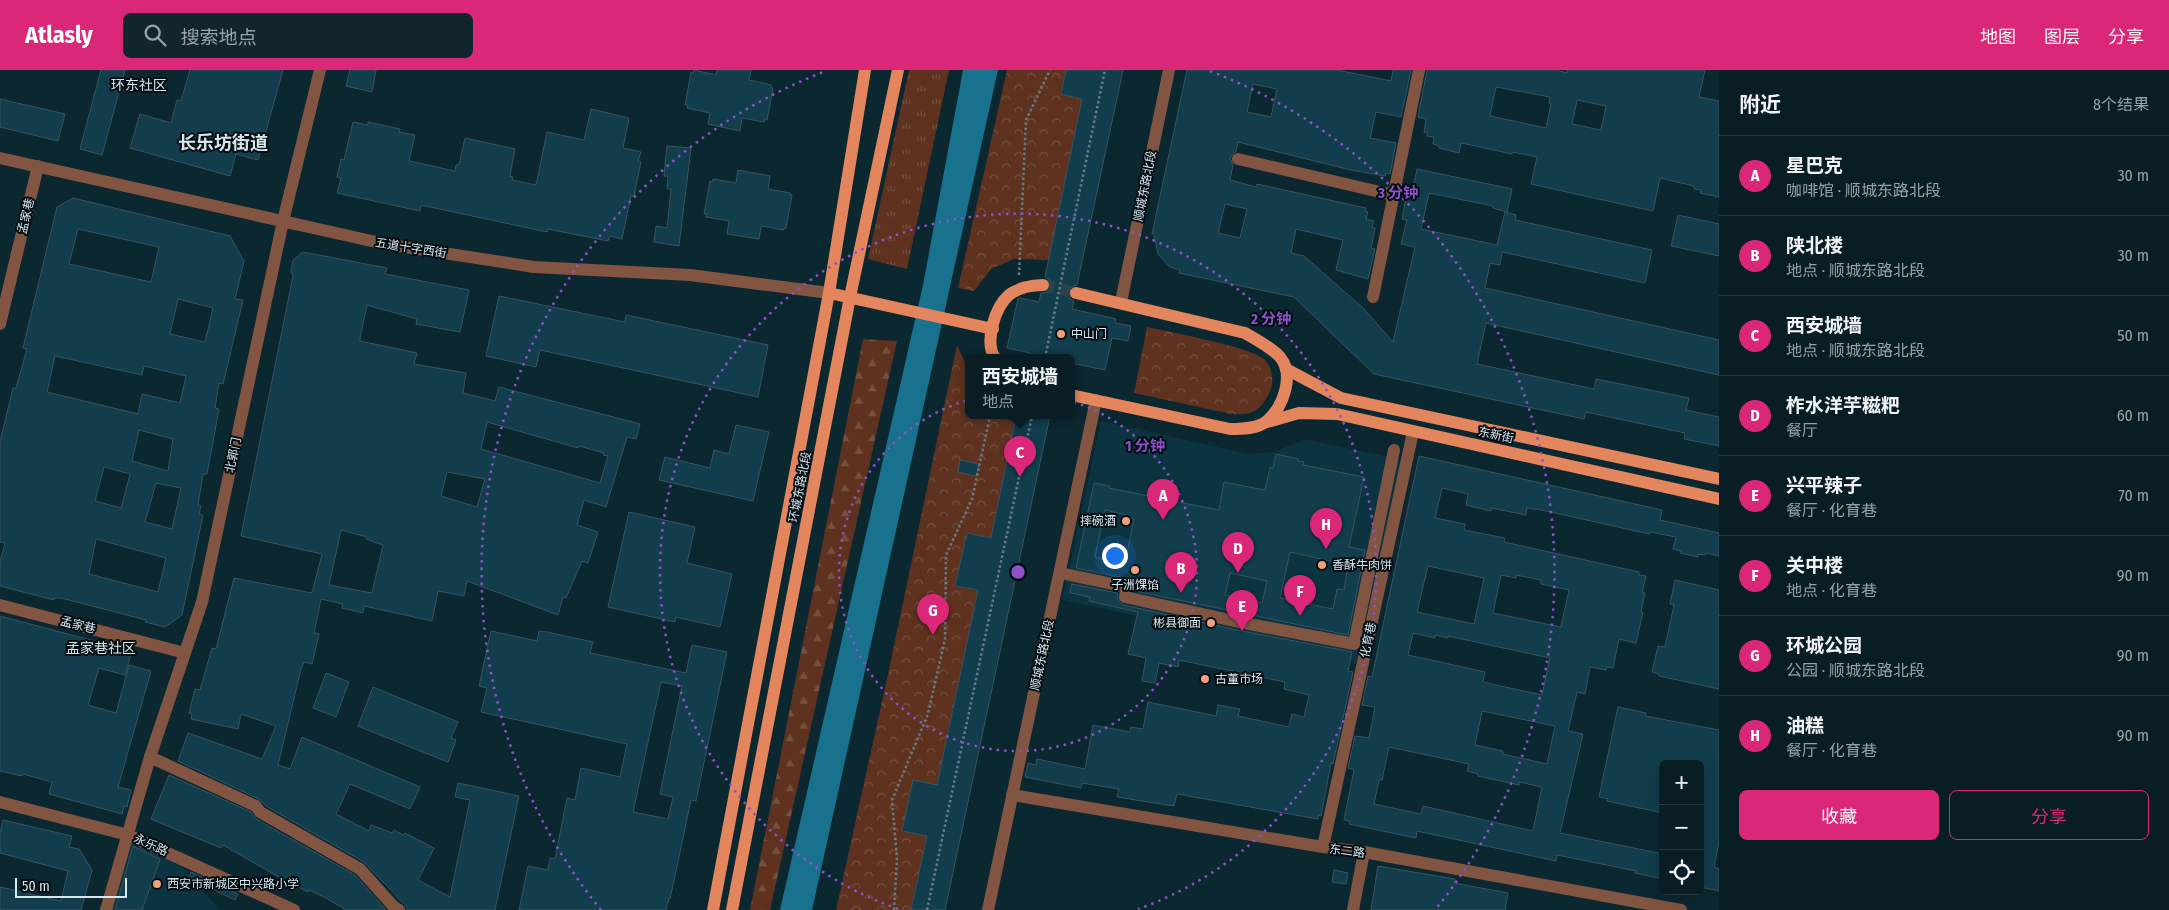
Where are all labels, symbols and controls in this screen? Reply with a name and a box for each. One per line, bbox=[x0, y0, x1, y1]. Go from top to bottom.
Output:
search box bbox=[123, 13, 473, 58]
text: Atlasly bbox=[25, 21, 93, 49]
icon: search bbox=[141, 21, 169, 49]
text: 搜索地点 bbox=[181, 26, 257, 49]
text: 地图 bbox=[1980, 26, 2016, 48]
text: 图层 bbox=[2044, 26, 2080, 48]
text: 分享 bbox=[2108, 26, 2144, 48]
district label: 环东社区 bbox=[111, 77, 167, 94]
text: 附近 bbox=[1739, 92, 1781, 118]
text: 8个结果 bbox=[2093, 95, 2149, 114]
district label: 长乐坊街道 bbox=[178, 132, 268, 154]
street label: 顺城东路北段 bbox=[1131, 149, 1159, 223]
text: 星巴克 bbox=[1786, 154, 1843, 177]
text: A bbox=[1751, 166, 1759, 185]
text: 30 m bbox=[2117, 166, 2149, 185]
text: 咖啡馆 · 顺城东路北段 bbox=[1786, 181, 1941, 200]
text: 3 分钟 bbox=[1377, 184, 1418, 202]
street label: 孟家巷 bbox=[15, 197, 37, 235]
text: 陕北楼 bbox=[1786, 234, 1843, 257]
street label: 五道十字西街 bbox=[374, 235, 448, 261]
text: B bbox=[1751, 246, 1759, 265]
text: 30 m bbox=[2117, 246, 2149, 265]
text: 地点 · 顺城东路北段 bbox=[1786, 261, 1925, 280]
text: 2 分钟 bbox=[1250, 310, 1291, 328]
text: 西安城墙 bbox=[1786, 314, 1862, 337]
text: C bbox=[1751, 326, 1759, 345]
text: 50 m bbox=[2117, 326, 2149, 345]
place label: 中山门 bbox=[1071, 327, 1107, 341]
marker: 中山门 bbox=[1055, 328, 1067, 340]
text: 地点 · 顺城东路北段 bbox=[1786, 341, 1925, 360]
popup bbox=[965, 354, 1075, 419]
text: 西安城墙 bbox=[982, 365, 1058, 388]
text: 地点 bbox=[982, 392, 1014, 411]
text: 柞水洋芋糍粑 bbox=[1786, 394, 1900, 417]
text: D bbox=[1750, 406, 1760, 425]
text: 60 m bbox=[2117, 406, 2149, 425]
text: 餐厅 bbox=[1786, 421, 1818, 440]
street label: 东新街 bbox=[1477, 424, 1515, 446]
street label: 北郭门 bbox=[222, 436, 244, 474]
pin: C bbox=[1004, 436, 1036, 477]
text: 1 分钟 bbox=[1125, 437, 1165, 455]
street label: 环城东路北段 bbox=[786, 450, 814, 524]
text: 兴平辣子 bbox=[1786, 474, 1862, 497]
pin: A bbox=[1147, 479, 1179, 520]
text: E bbox=[1751, 486, 1759, 505]
text: 70 m bbox=[2118, 486, 2149, 505]
text: 餐厅 · 化育巷 bbox=[1786, 501, 1877, 520]
pin: H bbox=[1310, 508, 1342, 549]
place label: 摔碗酒 bbox=[1080, 514, 1116, 528]
marker: 摔碗酒 bbox=[1120, 515, 1132, 527]
pin: D bbox=[1222, 532, 1254, 573]
your location bbox=[1102, 543, 1128, 569]
pin: B bbox=[1165, 552, 1197, 593]
text: 关中楼 bbox=[1786, 554, 1843, 577]
place label: 香酥牛肉饼 bbox=[1332, 558, 1392, 572]
marker: 香酥牛肉饼 bbox=[1316, 559, 1328, 571]
centre of rings bbox=[1009, 563, 1027, 581]
marker: 子洲馃馅 bbox=[1129, 564, 1141, 576]
text: F bbox=[1751, 566, 1759, 585]
text: 90 m bbox=[2117, 566, 2149, 585]
pin: F bbox=[1284, 575, 1316, 616]
place label: 子洲馃馅 bbox=[1111, 578, 1159, 592]
text: 地点 · 化育巷 bbox=[1786, 581, 1877, 600]
pin: E bbox=[1226, 590, 1258, 631]
pin: G bbox=[917, 594, 949, 635]
street label: 孟家巷 bbox=[59, 614, 97, 636]
place label: 彬县御面 bbox=[1153, 616, 1201, 630]
marker: 彬县御面 bbox=[1205, 617, 1217, 629]
street label: 顺城东路北段 bbox=[1028, 618, 1056, 692]
street label: 化育巷 bbox=[1357, 621, 1379, 659]
text: 环城公园 bbox=[1786, 634, 1862, 657]
district label: 孟家巷社区 bbox=[66, 640, 136, 657]
text: G bbox=[1750, 646, 1760, 665]
text: 90 m bbox=[2117, 646, 2149, 665]
text: 公园 · 顺城东路北段 bbox=[1786, 661, 1925, 680]
place label: 古董市场 bbox=[1215, 672, 1263, 686]
marker: 古董市场 bbox=[1199, 673, 1211, 685]
text: 油糕 bbox=[1786, 714, 1824, 737]
text: H bbox=[1750, 726, 1760, 745]
text: 90 m bbox=[2117, 726, 2149, 745]
text: 餐厅 · 化育巷 bbox=[1786, 741, 1877, 760]
map controls bbox=[1659, 760, 1704, 895]
button: + bbox=[1659, 760, 1704, 805]
button: 收藏 bbox=[1739, 790, 1939, 840]
button: 分享 bbox=[1949, 790, 2149, 840]
button: − bbox=[1659, 805, 1704, 850]
street label: 永乐路 bbox=[132, 831, 170, 859]
street label: 东二路 bbox=[1328, 842, 1366, 860]
button: locate bbox=[1659, 850, 1704, 895]
scale bar bbox=[15, 875, 128, 898]
place label: 西安市新城区中兴路小学 bbox=[167, 877, 299, 891]
text: 50 m bbox=[22, 878, 50, 895]
marker: 西安市新城区中兴路小学 bbox=[151, 878, 163, 890]

